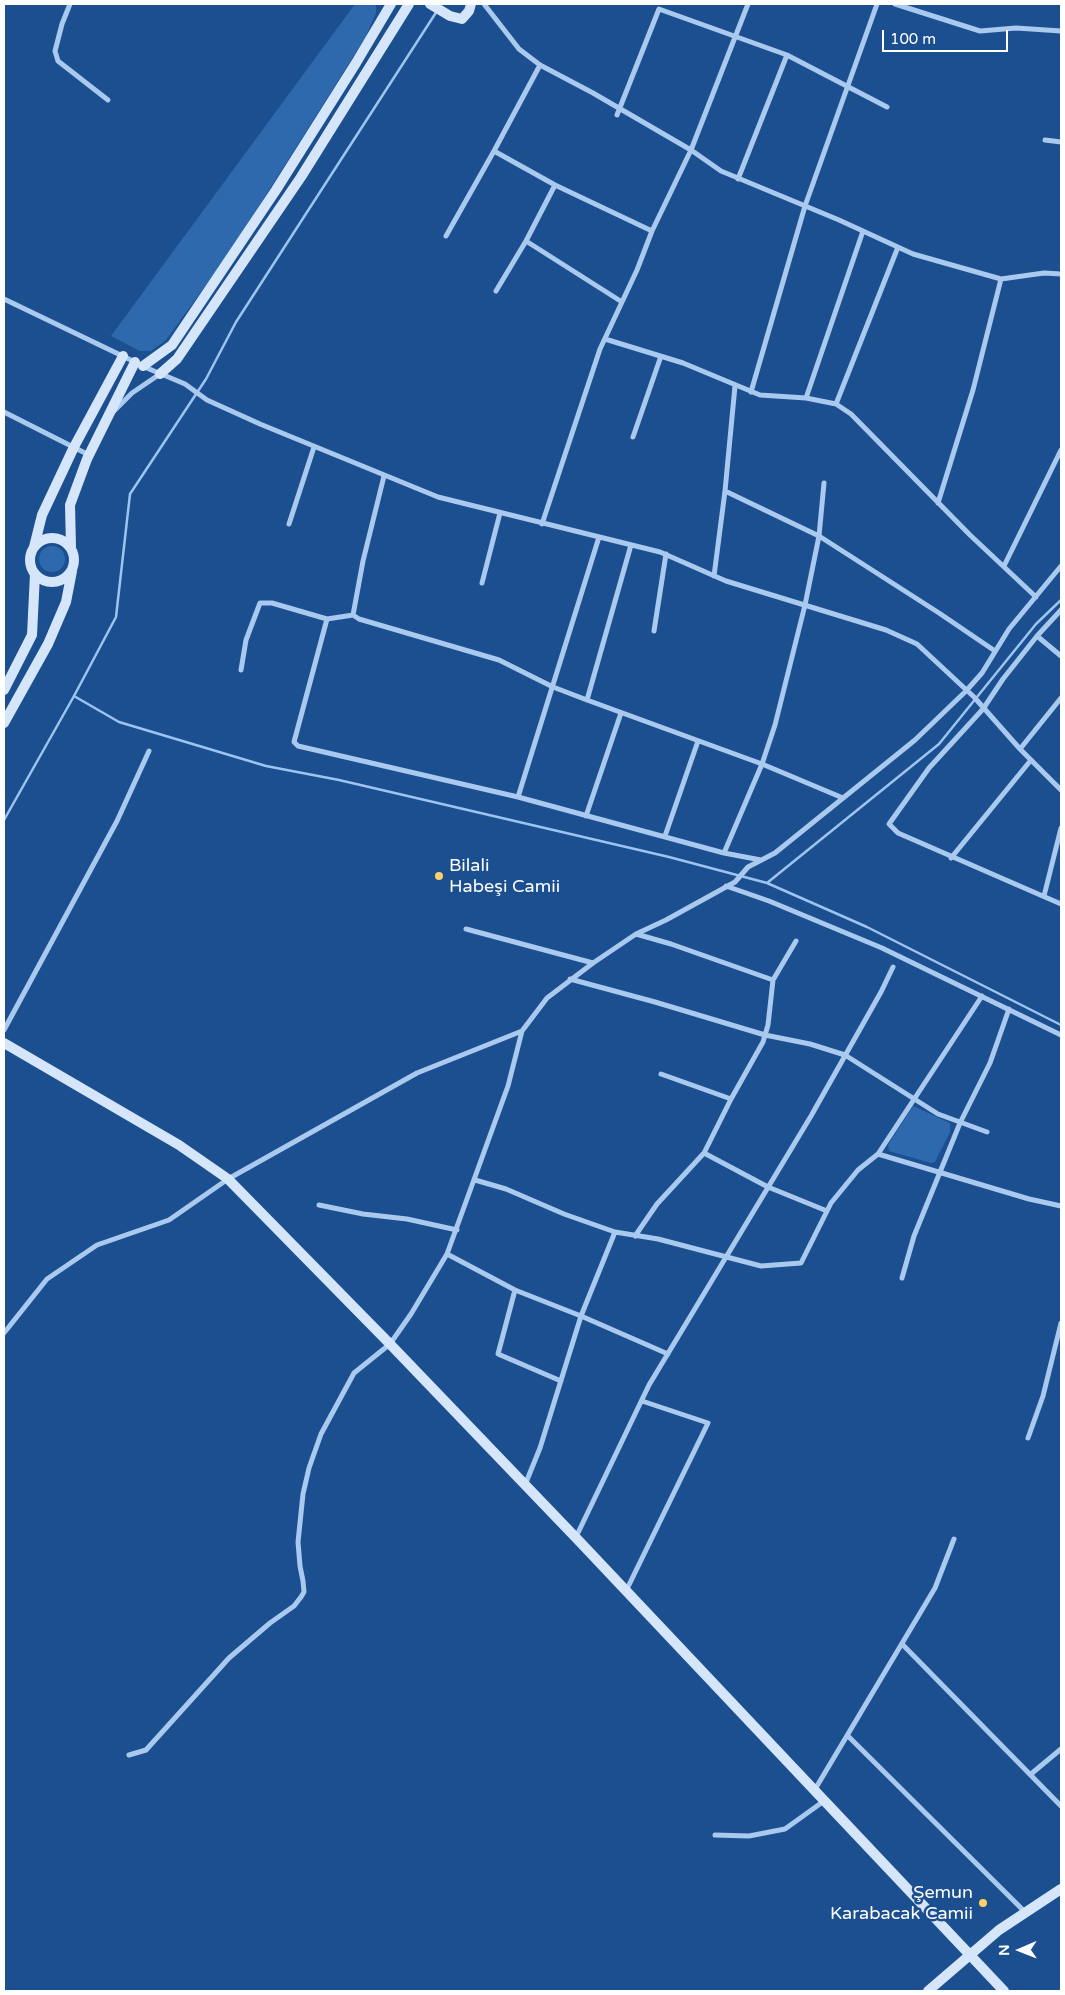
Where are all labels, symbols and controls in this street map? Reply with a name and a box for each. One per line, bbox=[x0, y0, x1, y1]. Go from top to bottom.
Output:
scale bar bbox=[885, 20, 1011, 52]
text: 100 m bbox=[890, 30, 936, 48]
place label: Bilali Habeşi Camii bbox=[449, 855, 560, 898]
marker: Bilali Habeşi Camii bbox=[433, 870, 445, 882]
place label: Şemun Karabacak Camii bbox=[830, 1882, 973, 1925]
marker: Şemun Karabacak Camii bbox=[977, 1897, 989, 1909]
north arrow bbox=[995, 1925, 1045, 1975]
text: N bbox=[996, 1944, 1013, 1956]

